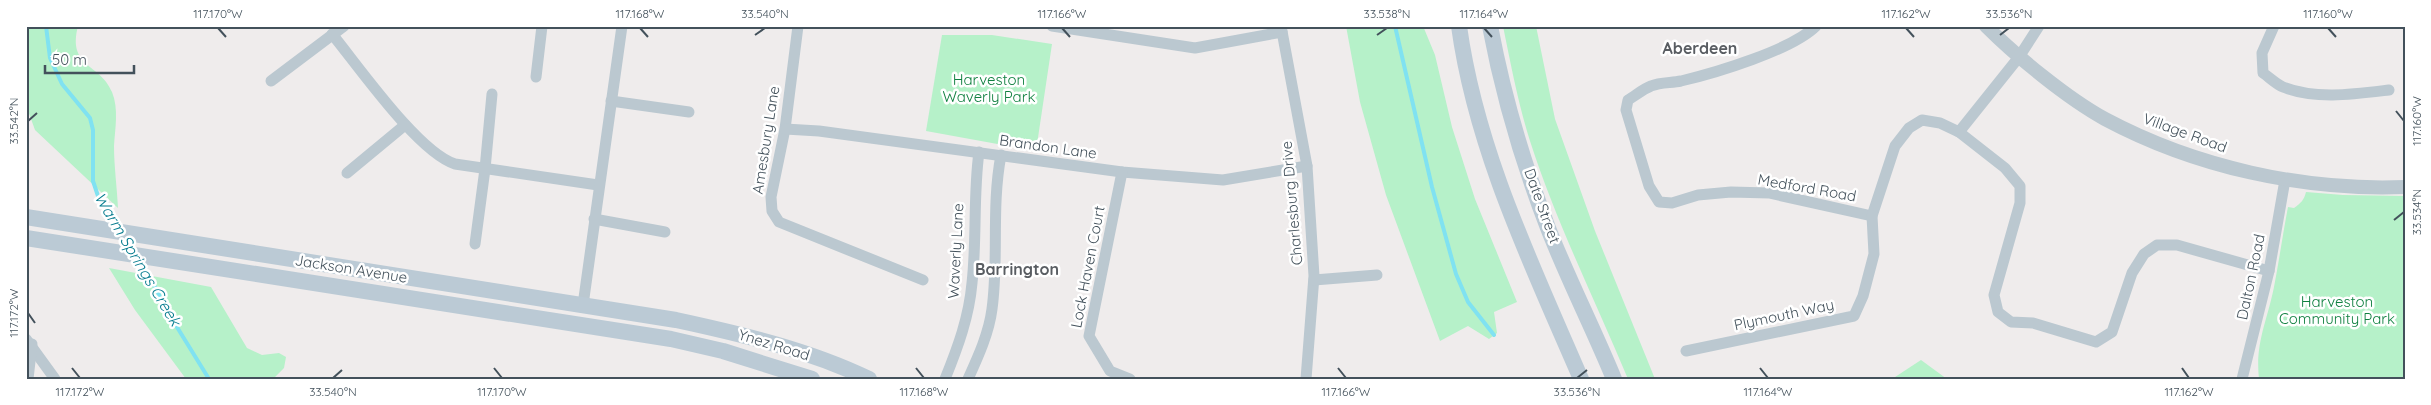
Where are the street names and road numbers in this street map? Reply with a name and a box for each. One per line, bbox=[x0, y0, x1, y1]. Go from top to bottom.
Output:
street label: Amesbury Lane bbox=[748, 85, 783, 195]
street label: Village Road bbox=[2141, 109, 2230, 157]
street label: Brandon Lane bbox=[998, 130, 1098, 163]
street label: Charlesburg Drive bbox=[1277, 140, 1306, 266]
street label: Date Street bbox=[1520, 166, 1565, 246]
street label: Medford Road bbox=[1756, 169, 1858, 206]
street label: Waverly Lane bbox=[944, 203, 967, 299]
street label: Lock Haven Court bbox=[1066, 204, 1109, 330]
street label: Dalton Road bbox=[2232, 232, 2269, 322]
street label: Jackson Avenue bbox=[294, 250, 409, 287]
street label: Plymouth Way bbox=[1732, 295, 1836, 334]
street label: Ynez Road bbox=[736, 325, 812, 364]

